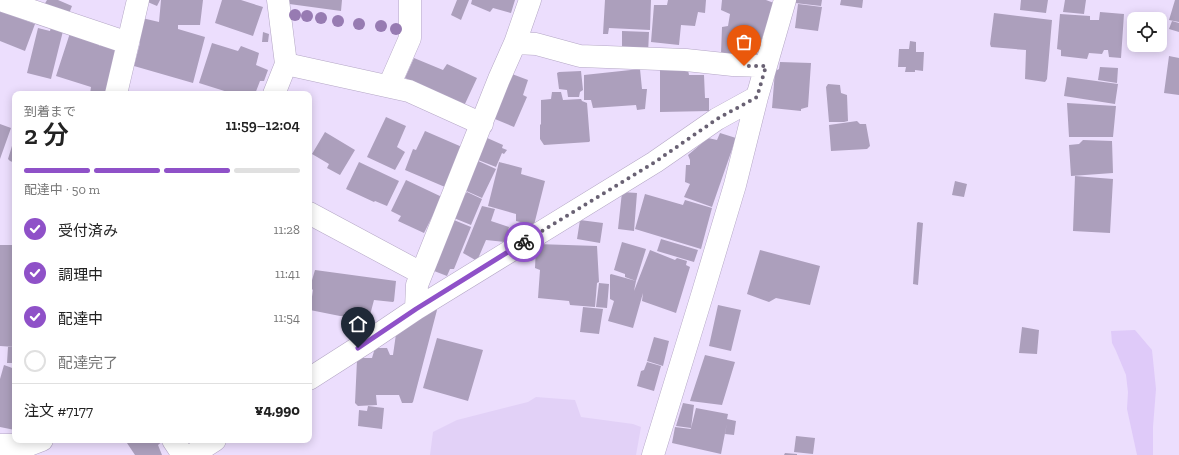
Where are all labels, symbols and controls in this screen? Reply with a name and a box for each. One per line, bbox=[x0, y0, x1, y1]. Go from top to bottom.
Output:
map controls bbox=[1127, 12, 1167, 52]
button: locate bbox=[1127, 12, 1167, 52]
pin bbox=[727, 25, 761, 66]
icon: bag bbox=[733, 31, 755, 53]
text: 到着まで bbox=[24, 104, 76, 119]
text: 11:59–12:04 bbox=[225, 116, 300, 134]
text: 2 分 bbox=[24, 119, 69, 151]
text: 配達中 · 50 m bbox=[24, 182, 100, 197]
icon: check bbox=[24, 218, 46, 240]
text: 受付済み bbox=[58, 222, 118, 240]
text: 11:28 bbox=[273, 222, 300, 237]
courier bbox=[504, 222, 544, 262]
icon: bike bbox=[513, 231, 535, 253]
icon: check bbox=[24, 262, 46, 284]
text: 調理中 bbox=[58, 266, 103, 284]
text: 11:41 bbox=[275, 266, 300, 281]
icon: check bbox=[24, 306, 46, 328]
pin bbox=[341, 307, 375, 348]
text: 配達中 bbox=[58, 310, 103, 328]
text: 11:54 bbox=[273, 310, 300, 325]
icon: home bbox=[347, 313, 369, 335]
text: 配達完了 bbox=[58, 354, 118, 372]
text: ¥4,990 bbox=[255, 401, 300, 419]
text: 注文 #7177 bbox=[24, 402, 93, 420]

